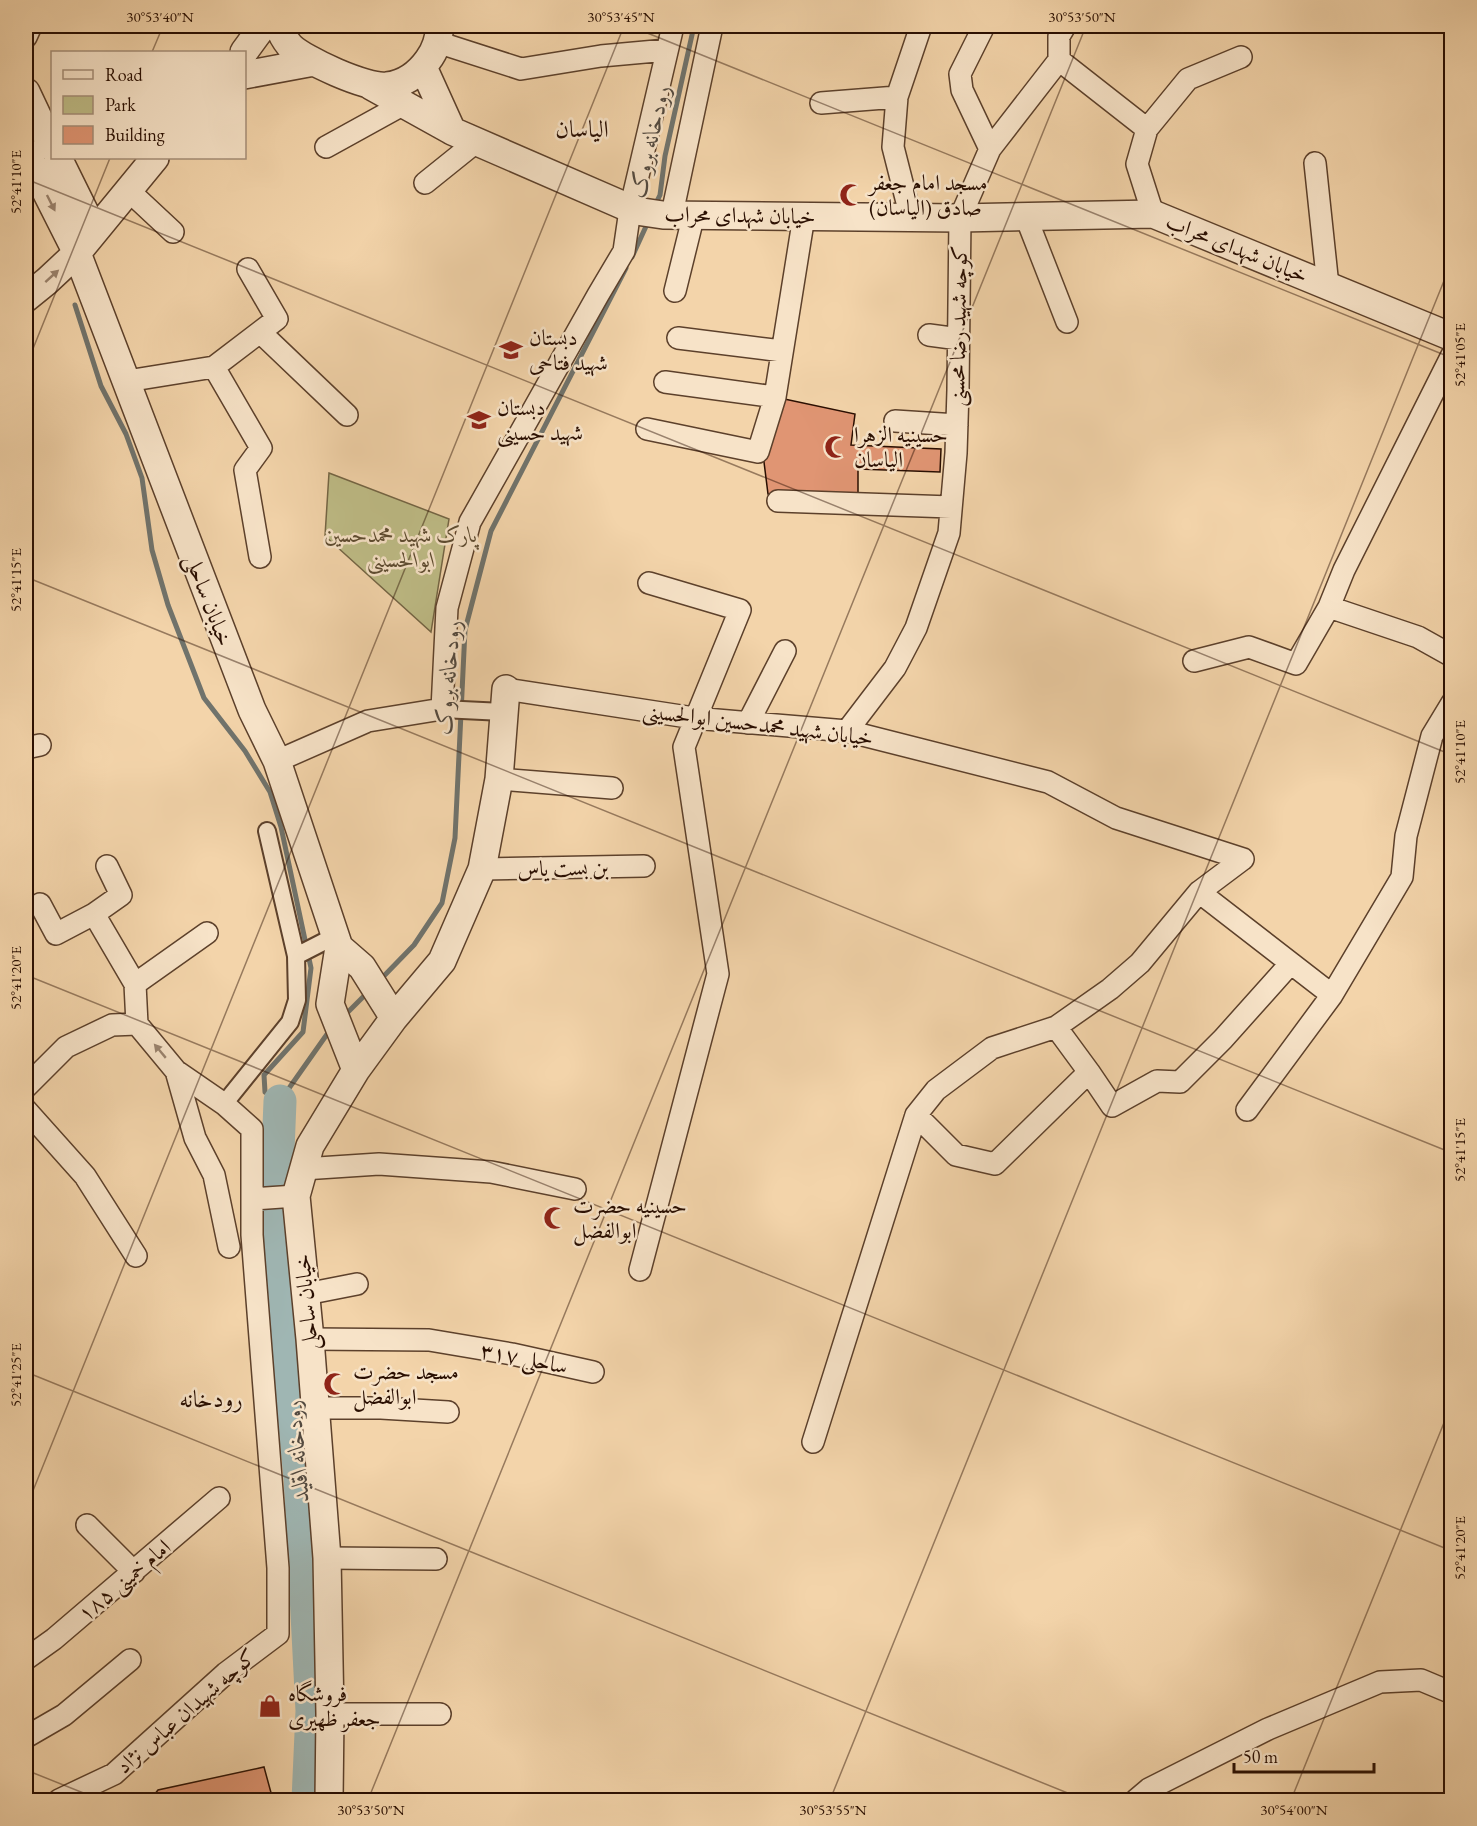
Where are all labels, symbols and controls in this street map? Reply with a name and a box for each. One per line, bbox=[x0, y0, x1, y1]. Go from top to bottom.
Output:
text: 30°53'40"N bbox=[126, 7, 194, 26]
text: 30°53'45"N bbox=[587, 7, 655, 26]
text: 30°53'50"N bbox=[1048, 7, 1116, 26]
legend bbox=[51, 51, 246, 159]
text: Road bbox=[105, 63, 144, 86]
water label: رودخانه بروک bbox=[621, 82, 677, 200]
text: Park bbox=[105, 93, 136, 116]
district label: الیاسان bbox=[555, 113, 609, 144]
text: Building bbox=[105, 123, 165, 146]
text: 52°41'10"E bbox=[6, 149, 25, 214]
place label: مسجد امام جعفر صادق (الیاسان) bbox=[867, 168, 988, 222]
mosque icon: مسجد امام جعفر صادق (الیاسان) bbox=[838, 182, 864, 208]
one-way arrow bbox=[46, 194, 56, 211]
street label: خیابان شهدای محراب bbox=[664, 199, 816, 231]
street label: خیابان شهدای محراب bbox=[1162, 206, 1312, 290]
street label: کوچه شهید رضا محسنی bbox=[942, 245, 975, 407]
one-way arrow bbox=[44, 270, 59, 283]
text: 52°41'05"E bbox=[1450, 322, 1469, 387]
place label: دبستان شهید فتاحی bbox=[529, 323, 608, 377]
school or university icon: دبستان شهید فتاحی bbox=[498, 337, 524, 363]
place label: دبستان شهید حسینی bbox=[497, 393, 583, 448]
school or university icon: دبستان شهید حسینی bbox=[466, 407, 492, 433]
place label: حسینیه الزهرا الیاسان bbox=[854, 420, 948, 474]
mosque icon: حسینیه الزهرا الیاسان bbox=[823, 434, 849, 460]
park label: پارک شهید محمدحسین ابوالحسینی bbox=[324, 520, 480, 575]
text: 52°41'15"E bbox=[6, 547, 25, 612]
street label: خیابان ساحلی bbox=[176, 550, 240, 651]
water label: رودخانه بروک bbox=[427, 618, 467, 736]
street label: خیابان شهید محمدحسین ابوالحسینی bbox=[641, 695, 875, 754]
text: 52°41'10"E bbox=[1450, 719, 1469, 784]
street label: بن بست یاس bbox=[517, 853, 609, 883]
text: 52°41'20"E bbox=[6, 945, 25, 1010]
one-way arrow bbox=[153, 1043, 166, 1059]
text: 52°41'15"E bbox=[1450, 1117, 1469, 1182]
place label: حسینیه حضرت ابوالفضل bbox=[573, 1191, 687, 1246]
mosque icon: حسینیه حضرت ابوالفضل bbox=[542, 1205, 568, 1231]
street label: خیابان ساحلی bbox=[287, 1252, 327, 1351]
street label: ساحلی ۳۱۷ bbox=[477, 1335, 570, 1383]
text: 52°41'25"E bbox=[6, 1342, 25, 1407]
place label: مسجد حضرت ابوالفضل bbox=[353, 1357, 459, 1412]
mosque icon: مسجد حضرت ابوالفضل bbox=[322, 1371, 348, 1397]
district label: رودخانه bbox=[179, 1383, 243, 1414]
water label: رودخانه اقلید bbox=[276, 1399, 316, 1503]
text: 52°41'20"E bbox=[1450, 1515, 1469, 1580]
street label: امام خمینی ۱۸۵ bbox=[71, 1533, 180, 1631]
street label: کوچه شهیدان عباس نژاد bbox=[110, 1642, 263, 1781]
place label: فروشگاه جعفر ظهیری bbox=[288, 1679, 381, 1733]
shop icon: فروشگاه جعفر ظهیری bbox=[257, 1693, 283, 1719]
scale bar bbox=[1234, 1736, 1374, 1774]
text: 50 m bbox=[1243, 1745, 1278, 1768]
text: 30°53'50"N bbox=[337, 1800, 405, 1819]
text: 30°53'55"N bbox=[799, 1800, 867, 1819]
text: 30°54'00"N bbox=[1260, 1800, 1328, 1819]

